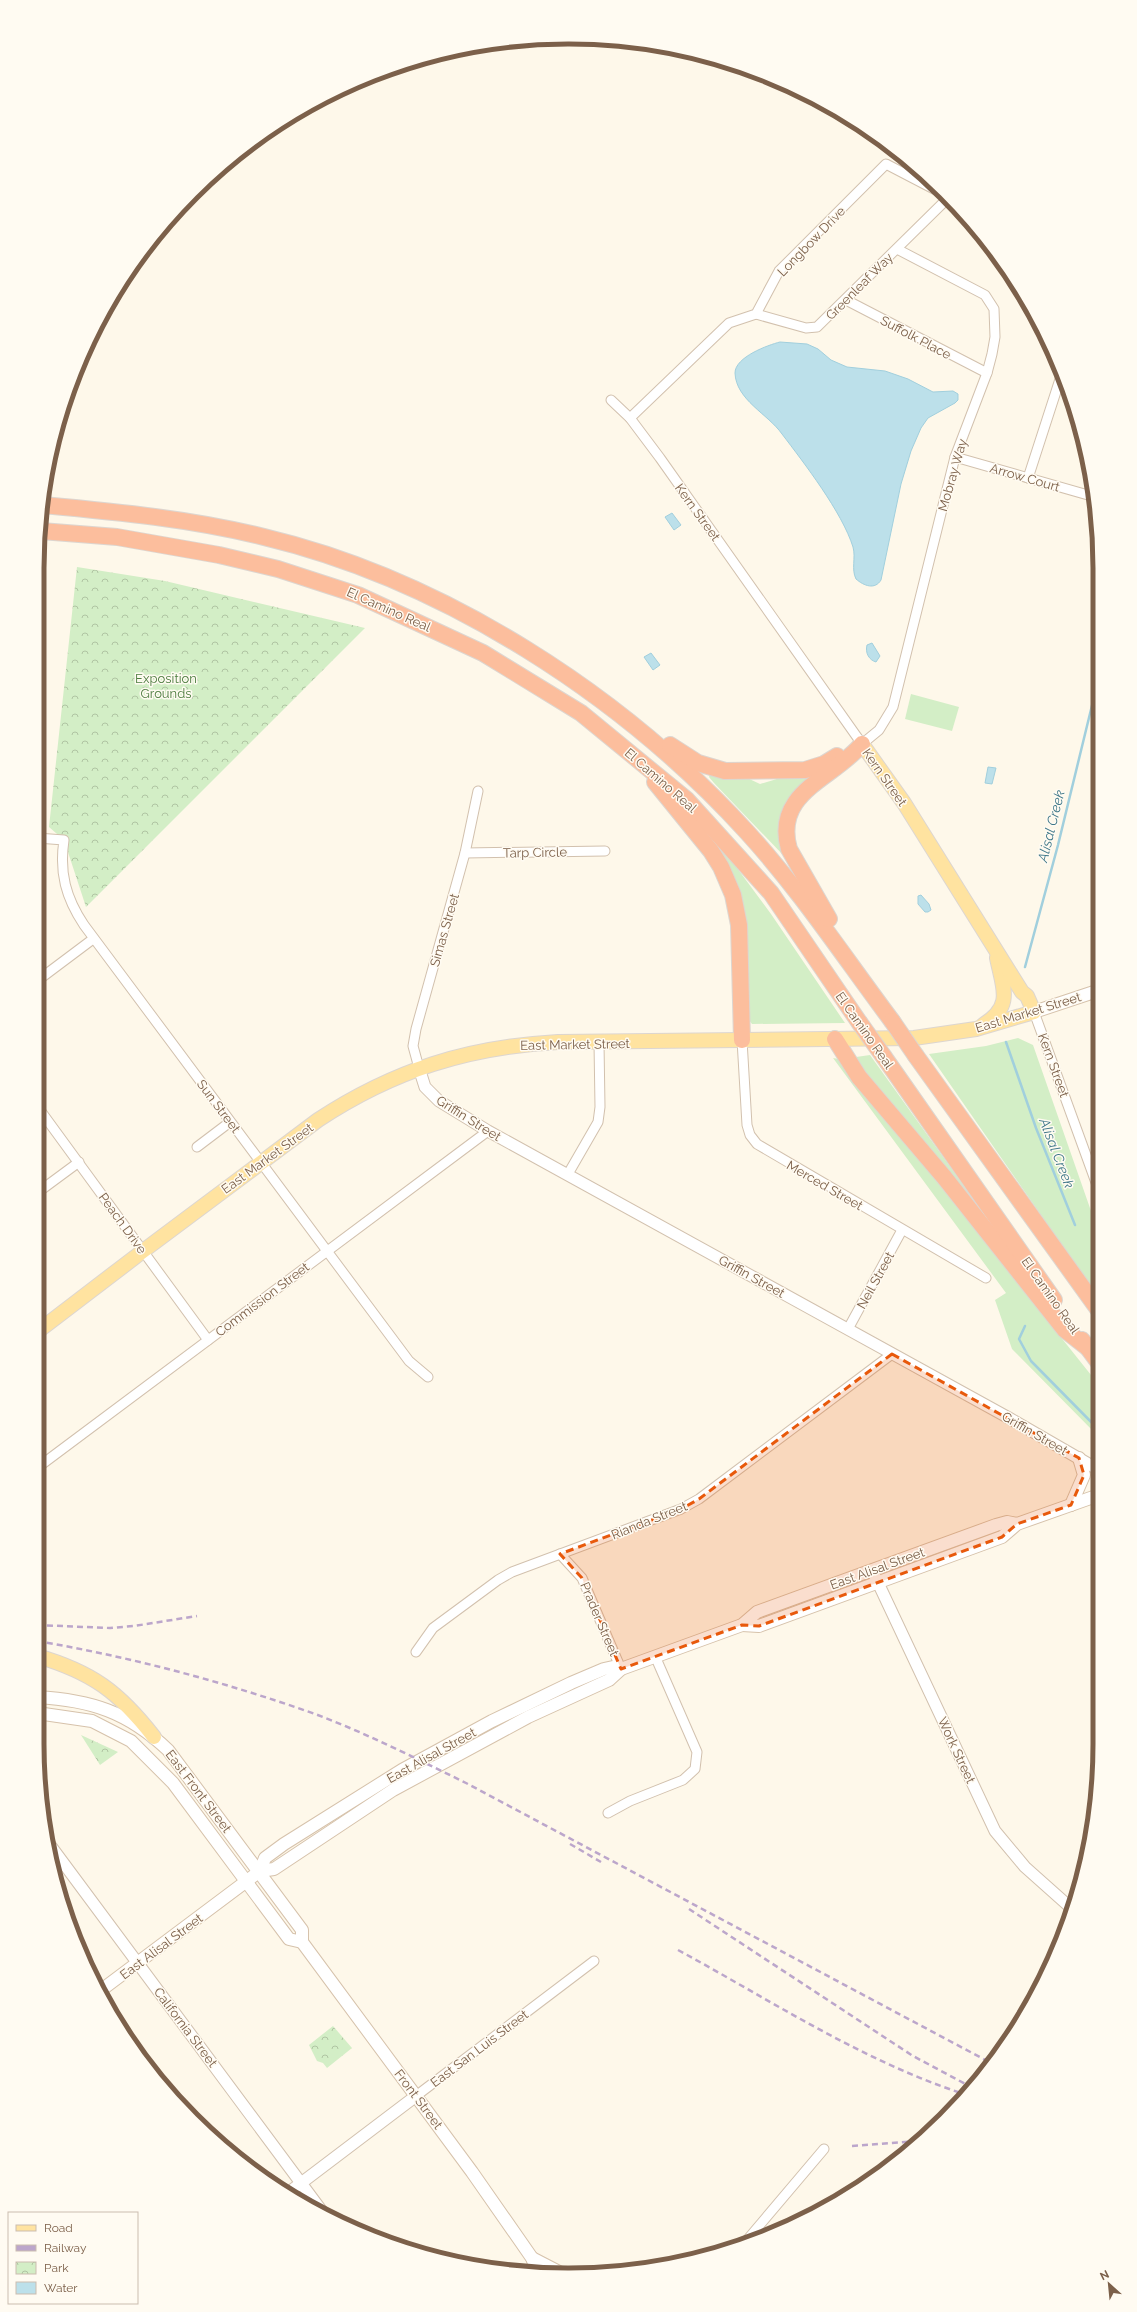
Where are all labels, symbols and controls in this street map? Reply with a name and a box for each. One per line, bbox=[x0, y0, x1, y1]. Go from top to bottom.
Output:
street label: Longbow Drive bbox=[774, 203, 849, 279]
street label: Greenleaf Way bbox=[823, 250, 896, 323]
street label: Suffolk Place bbox=[878, 313, 954, 363]
street label: Mobray Way bbox=[935, 437, 970, 513]
street label: Arrow Court bbox=[988, 460, 1062, 495]
street label: Kern Street bbox=[672, 481, 724, 544]
street label: El Camino Real bbox=[344, 584, 434, 635]
park label: Exposition Grounds bbox=[135, 671, 197, 701]
street label: El Camino Real bbox=[622, 745, 700, 816]
street label: Kern Street bbox=[859, 746, 910, 810]
water label: Alisal Creek bbox=[1034, 788, 1068, 865]
street label: Tarp Circle bbox=[503, 844, 567, 861]
street label: Simas Street bbox=[427, 891, 462, 968]
street label: El Camino Real bbox=[833, 989, 897, 1072]
street label: East Market Street bbox=[973, 989, 1083, 1036]
street label: Kern Street bbox=[1035, 1031, 1072, 1100]
street label: East Market Street bbox=[520, 1036, 631, 1053]
street label: Sun Street bbox=[194, 1077, 244, 1136]
street label: Griffin Street bbox=[434, 1093, 504, 1145]
water label: Alisal Creek bbox=[1036, 1115, 1078, 1191]
street label: East Market Street bbox=[219, 1120, 317, 1197]
street label: Merced Street bbox=[784, 1158, 866, 1214]
street label: Peach Drive bbox=[95, 1190, 150, 1257]
street label: Neil Street bbox=[854, 1249, 898, 1311]
street label: Griffin Street bbox=[716, 1252, 788, 1301]
street label: El Camino Real bbox=[1019, 1254, 1083, 1337]
street label: Commission Street bbox=[212, 1259, 313, 1340]
street label: Griffin Street bbox=[999, 1409, 1071, 1459]
street label: Rianda Street bbox=[609, 1498, 690, 1542]
street label: East Alisal Street bbox=[828, 1544, 927, 1593]
street label: Prader Street bbox=[577, 1580, 622, 1659]
street label: Work Street bbox=[935, 1715, 979, 1786]
street label: East Alisal Street bbox=[384, 1724, 479, 1786]
street label: East Front Street bbox=[163, 1747, 235, 1836]
street label: East Alisal Street bbox=[117, 1910, 206, 1982]
street label: California Street bbox=[151, 1985, 221, 2071]
street label: East San Luis Street bbox=[427, 2006, 532, 2090]
street label: Front Street bbox=[391, 2067, 446, 2132]
legend bbox=[8, 2212, 138, 2304]
text: Road bbox=[44, 2221, 73, 2235]
text: Railway bbox=[44, 2241, 87, 2255]
text: Park bbox=[44, 2261, 69, 2275]
north arrow bbox=[1089, 2264, 1129, 2304]
text: N bbox=[1098, 2268, 1111, 2283]
text: Water bbox=[44, 2281, 78, 2295]

